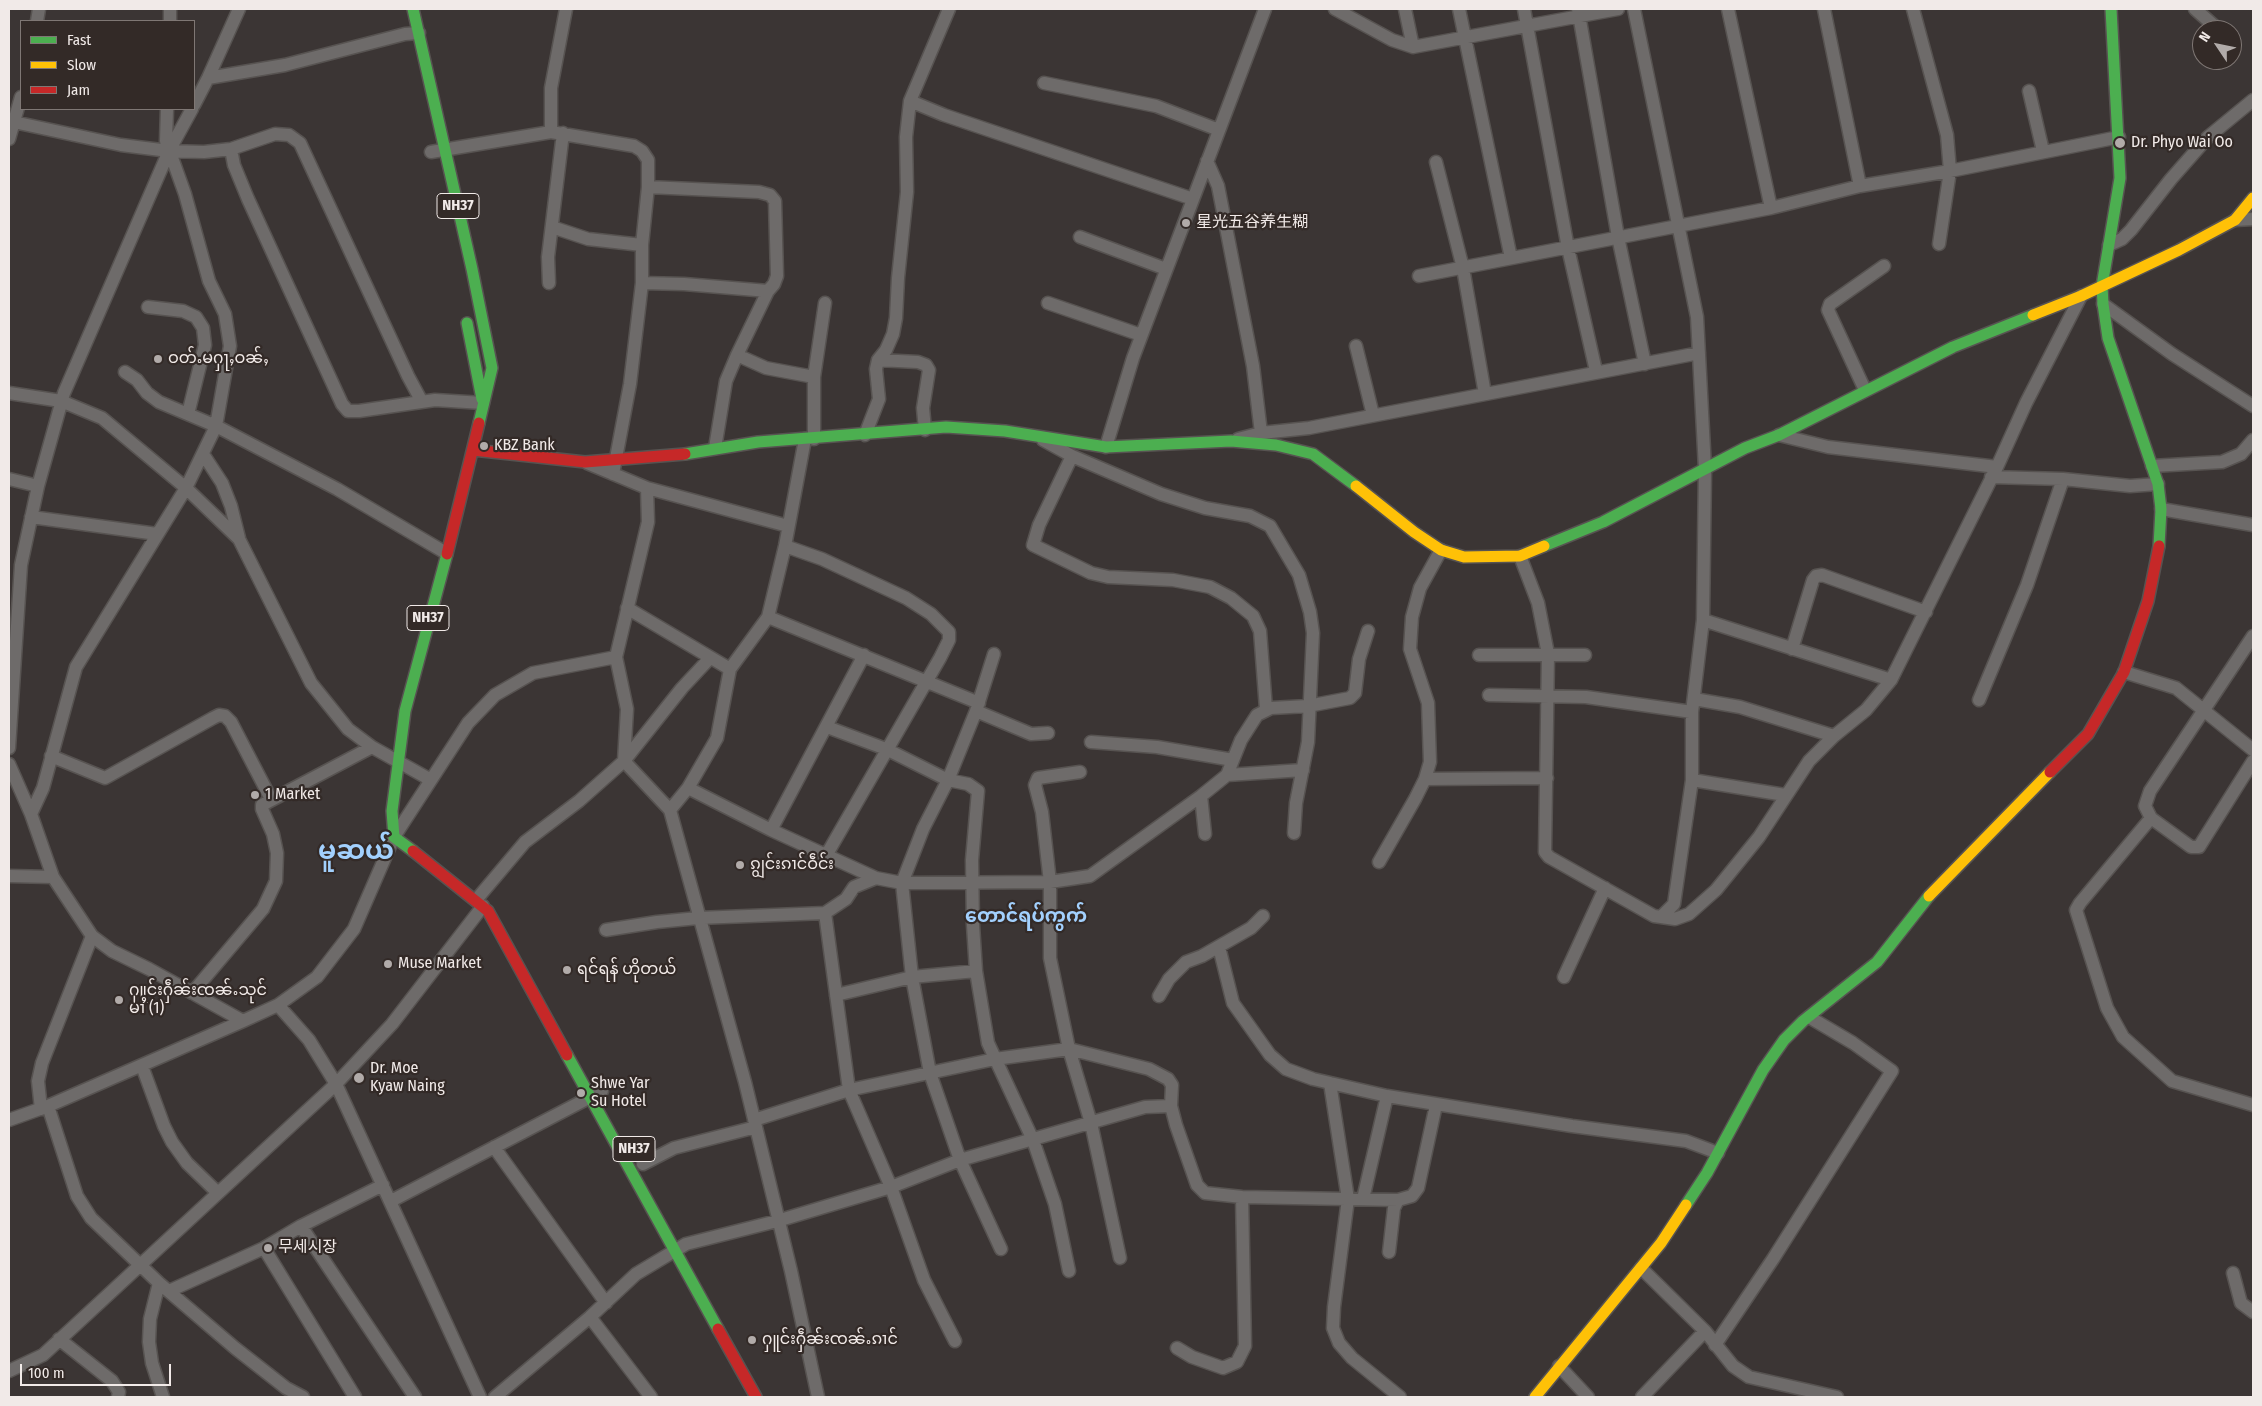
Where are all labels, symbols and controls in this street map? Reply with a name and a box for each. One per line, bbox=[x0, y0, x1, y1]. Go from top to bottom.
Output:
legend bbox=[20, 20, 195, 110]
north arrow bbox=[2192, 20, 2242, 70]
text: N bbox=[2196, 29, 2214, 45]
text: Fast bbox=[67, 31, 91, 49]
text: Slow bbox=[67, 56, 96, 74]
text: Jam bbox=[67, 81, 90, 99]
place label: Dr. Phyo Wai Oo bbox=[2131, 133, 2233, 153]
marker: Dr. Phyo Wai Oo bbox=[2113, 136, 2127, 150]
road number: NH37 bbox=[437, 194, 479, 218]
place label: 星光五谷养生糊 bbox=[1196, 213, 1308, 233]
marker: 星光五谷养生糊 bbox=[1180, 217, 1192, 229]
place label: ဝတ်ႉမႁႃႇဝၼ်ႇ bbox=[168, 349, 269, 369]
marker: ဝတ်ႉမႁႃႇဝၼ်ႇ bbox=[152, 353, 164, 365]
place label: KBZ Bank bbox=[494, 436, 555, 456]
marker: KBZ Bank bbox=[478, 440, 490, 452]
road number: NH37 bbox=[407, 606, 449, 630]
place label: 1 Market bbox=[265, 785, 320, 805]
marker: 1 Market bbox=[249, 789, 261, 801]
district label: မူဆယ် bbox=[318, 836, 394, 868]
place label: ၵျွင်းၵၢင်ဝဵင်း bbox=[750, 855, 834, 875]
marker: ၵျွင်းၵၢင်ဝဵင်း bbox=[734, 859, 746, 871]
district label: တောင်ရပ်ကွက် bbox=[965, 906, 1087, 928]
place label: Muse Market bbox=[398, 954, 481, 974]
marker: Muse Market bbox=[382, 958, 394, 970]
place label: ရင်ရန် ဟိုတယ် bbox=[577, 960, 676, 980]
marker: ရင်ရန် ဟိုတယ် bbox=[561, 964, 573, 976]
place label: ႁူင်းႁဵၼ်းၸၼ်ႉသုင် မၢႆ (1) bbox=[129, 981, 267, 1019]
marker: ႁူင်းႁဵၼ်းၸၼ်ႉသုင် မၢႆ (1) bbox=[113, 994, 125, 1006]
place label: Dr. Moe Kyaw Naing bbox=[370, 1059, 445, 1097]
marker: Dr. Moe Kyaw Naing bbox=[352, 1071, 366, 1085]
place label: Shwe Yar Su Hotel bbox=[591, 1074, 650, 1112]
marker: Shwe Yar Su Hotel bbox=[575, 1087, 587, 1099]
road number: NH37 bbox=[613, 1136, 655, 1162]
place label: 무세시장 bbox=[278, 1238, 337, 1258]
marker: 무세시장 bbox=[262, 1242, 274, 1254]
place label: ႁူင်းႁဵၼ်းၸၼ်ႉၵၢင် bbox=[762, 1330, 898, 1350]
marker: ႁူင်းႁဵၼ်းၸၼ်ႉၵၢင် bbox=[746, 1334, 758, 1346]
scale bar bbox=[22, 1354, 174, 1386]
text: 100 m bbox=[28, 1364, 65, 1382]

